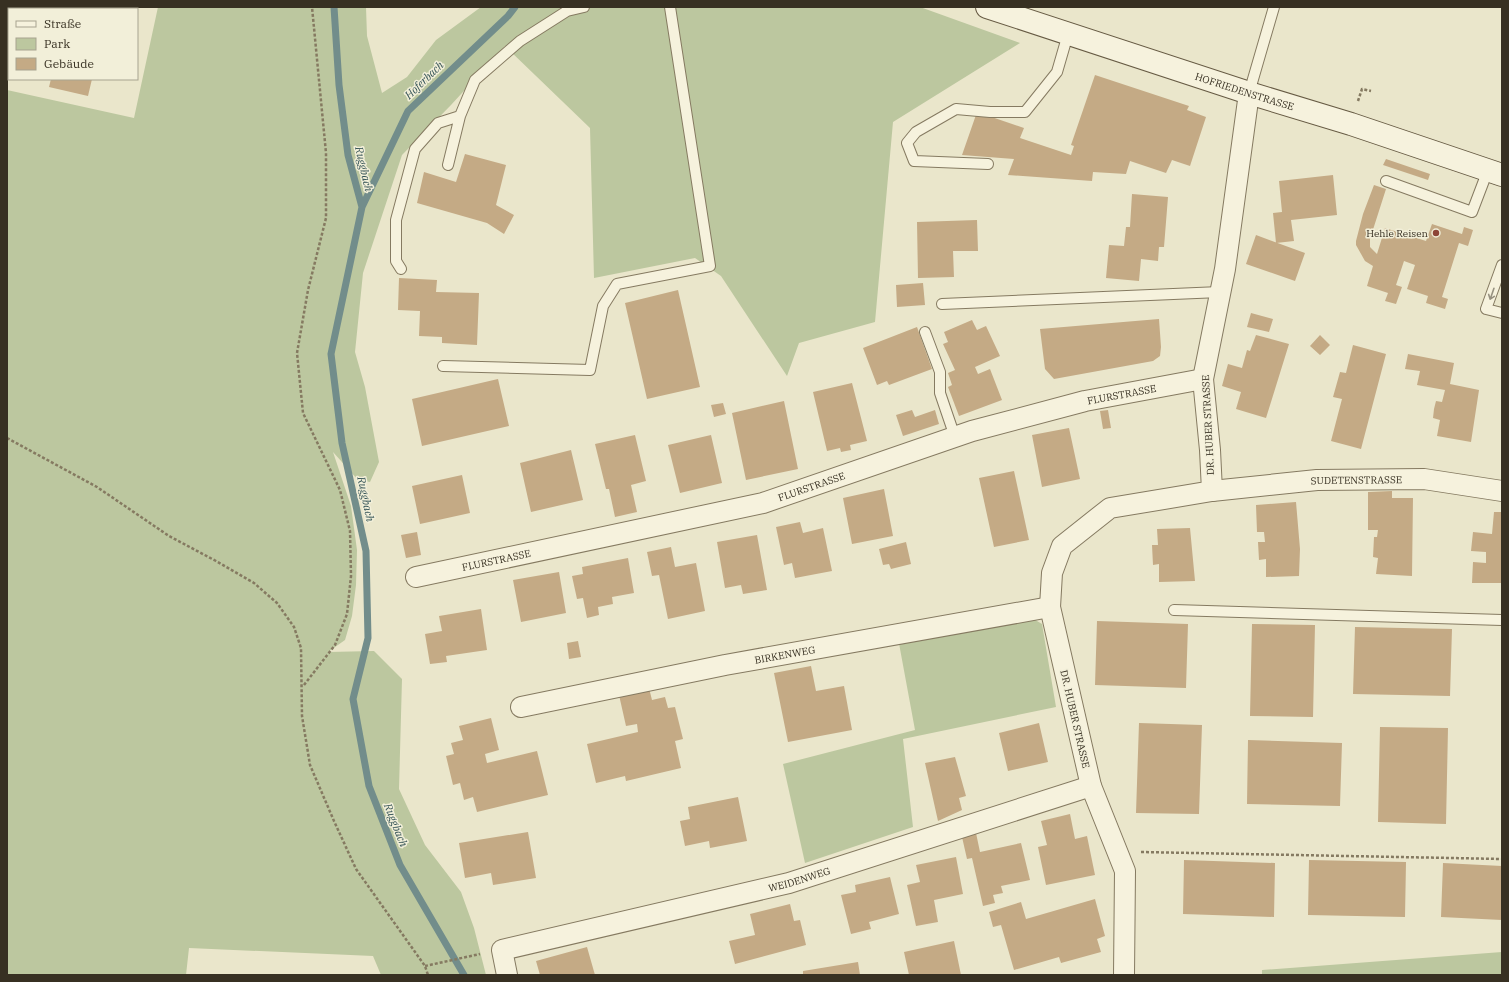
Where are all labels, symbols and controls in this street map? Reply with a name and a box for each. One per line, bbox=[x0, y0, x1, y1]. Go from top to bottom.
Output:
legend bbox=[8, 8, 138, 80]
text: Straße bbox=[44, 16, 81, 31]
text: Park bbox=[44, 36, 70, 51]
text: Gebäude bbox=[44, 56, 94, 71]
water label: Hoferbach bbox=[401, 58, 446, 103]
street label: HOFRIEDENSTRASSE bbox=[1193, 69, 1296, 113]
water label: Ruggbach bbox=[352, 144, 376, 193]
place label: Hehle Reisen bbox=[1366, 227, 1429, 240]
marker: Hehle Reisen bbox=[1431, 228, 1441, 238]
one-way arrow bbox=[1487, 288, 1495, 300]
street label: DR. HUBER STRASSE bbox=[1199, 375, 1217, 475]
street label: FLURSTRASSE bbox=[1086, 381, 1157, 407]
street label: FLURSTRASSE bbox=[776, 469, 847, 504]
street label: SUDETENSTRASSE bbox=[1310, 473, 1402, 487]
water label: Ruggbach bbox=[354, 474, 378, 523]
street label: FLURSTRASSE bbox=[461, 546, 532, 574]
street label: BIRKENWEG bbox=[753, 643, 816, 666]
street label: DR. HUBER STRASSE bbox=[1057, 669, 1093, 769]
water label: Ruggbach bbox=[381, 800, 411, 849]
street label: WEIDENWEG bbox=[767, 864, 832, 894]

